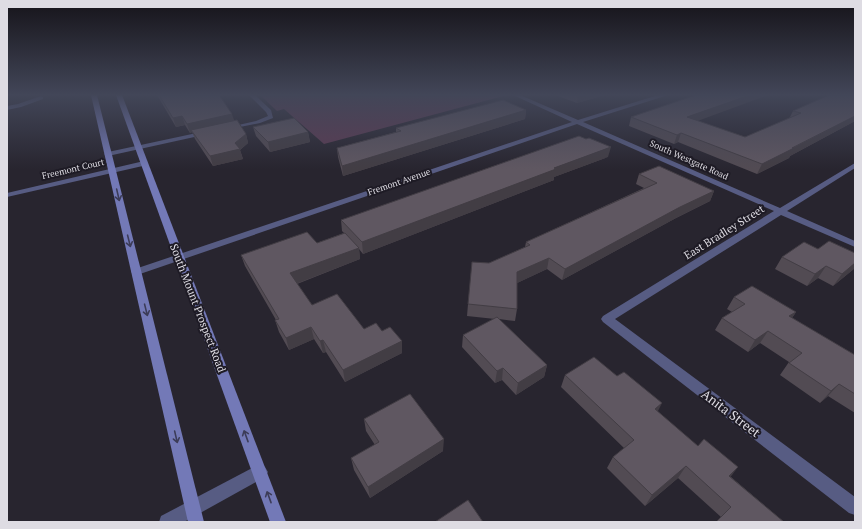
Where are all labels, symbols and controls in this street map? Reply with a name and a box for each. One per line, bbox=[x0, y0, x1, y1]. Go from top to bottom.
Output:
street label: South Westgate Road bbox=[648, 137, 730, 183]
street label: Freemont Court bbox=[41, 156, 106, 182]
street label: Fremont Avenue bbox=[366, 165, 433, 198]
one-way arrow bbox=[114, 188, 122, 201]
street label: East Bradley Street bbox=[681, 202, 767, 262]
one-way arrow bbox=[125, 234, 133, 247]
street label: South Mount Prospect Road bbox=[167, 242, 229, 374]
one-way arrow bbox=[142, 303, 150, 316]
street label: Anita Street bbox=[698, 385, 764, 441]
one-way arrow bbox=[242, 429, 249, 442]
one-way arrow bbox=[173, 430, 180, 443]
one-way arrow bbox=[264, 492, 272, 504]

